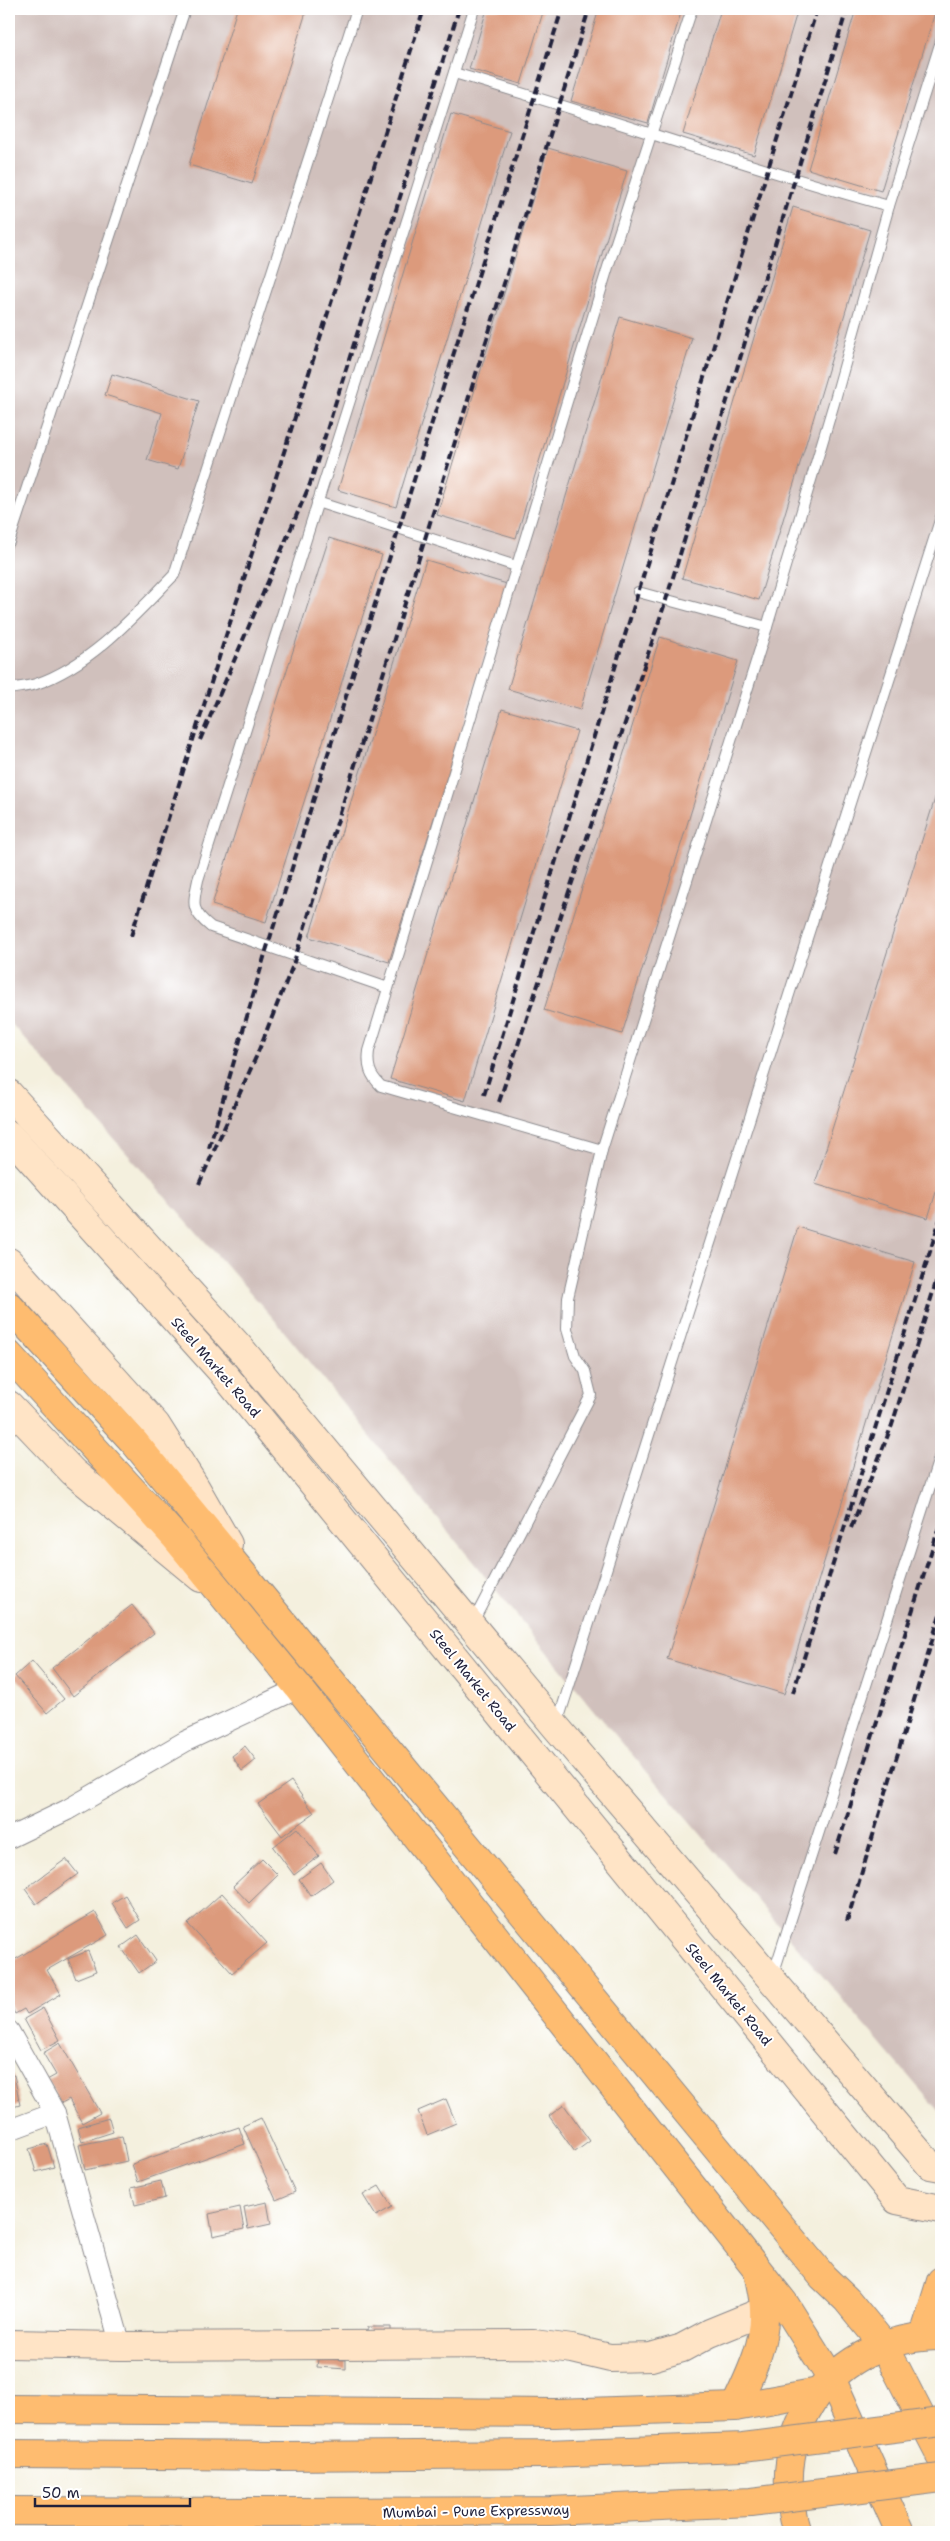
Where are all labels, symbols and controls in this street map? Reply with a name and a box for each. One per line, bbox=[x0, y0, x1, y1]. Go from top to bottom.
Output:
street label: Steel Market Road bbox=[167, 1313, 265, 1421]
street label: Steel Market Road bbox=[426, 1625, 520, 1735]
street label: Steel Market Road bbox=[682, 1939, 776, 2049]
scale bar bbox=[35, 2476, 190, 2508]
text: 50 m bbox=[42, 2483, 80, 2503]
street label: Mumbai - Pune Expressway bbox=[382, 2500, 570, 2522]

